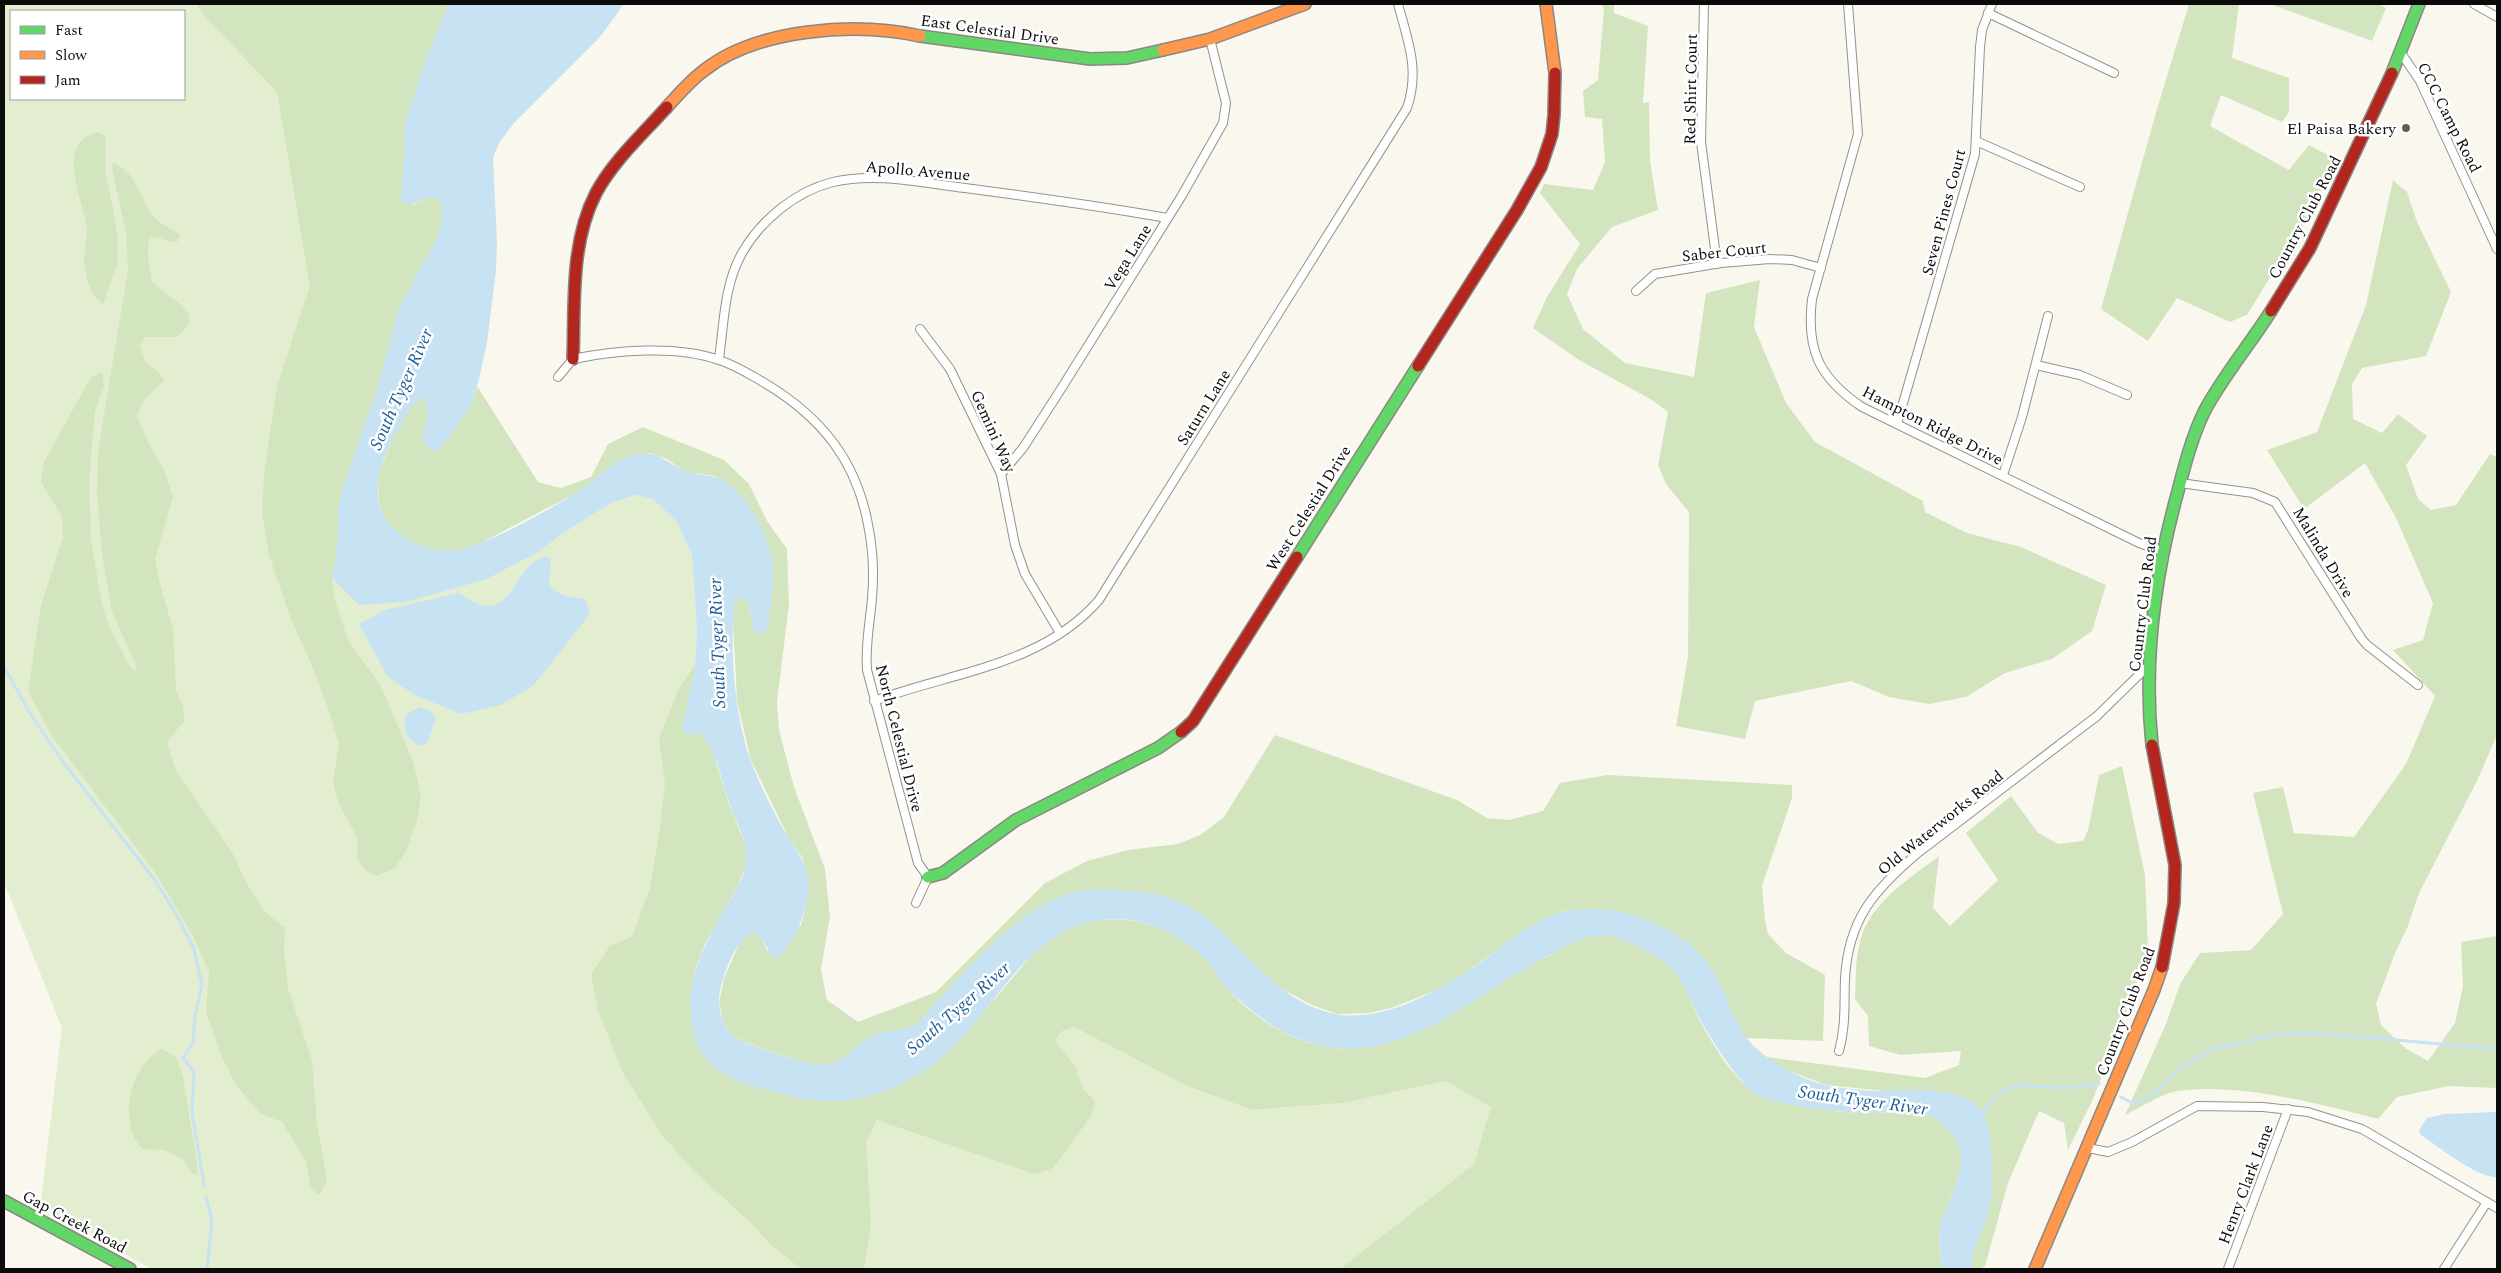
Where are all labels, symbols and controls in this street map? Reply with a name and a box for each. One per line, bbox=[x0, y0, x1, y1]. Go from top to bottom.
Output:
street label: East Celestial Drive bbox=[919, 8, 1061, 52]
legend bbox=[10, 10, 185, 100]
text: Fast bbox=[55, 19, 83, 42]
street label: Red Shirt Court bbox=[1678, 33, 1704, 145]
text: Slow bbox=[55, 44, 87, 67]
street label: CCC Camp Road bbox=[2411, 58, 2487, 177]
text: Jam bbox=[55, 69, 81, 92]
place label: El Paisa Bakery bbox=[2287, 117, 2397, 141]
marker: El Paisa Bakery bbox=[2400, 122, 2412, 134]
street label: Seven Pines Court bbox=[1916, 146, 1972, 278]
street label: Country Club Road bbox=[2262, 151, 2348, 283]
street label: Apollo Avenue bbox=[865, 154, 971, 188]
street label: Vega Lane bbox=[1098, 220, 1158, 295]
street label: Saber Court bbox=[1681, 236, 1768, 268]
water label: South Tyger River bbox=[363, 323, 441, 454]
street label: Saturn Lane bbox=[1171, 365, 1237, 450]
street label: Hampton Ridge Drive bbox=[1858, 380, 2007, 472]
street label: Gemini Way bbox=[964, 386, 1022, 478]
street label: West Celestial Drive bbox=[1260, 441, 1357, 576]
street label: Malinda Drive bbox=[2287, 503, 2360, 602]
street label: Country Club Road bbox=[2123, 535, 2163, 673]
water label: South Tyger River bbox=[702, 577, 733, 709]
street label: North Celestial Drive bbox=[869, 662, 929, 815]
street label: Old Waterworks Road bbox=[1872, 764, 2009, 881]
street label: Country Club Road bbox=[2090, 943, 2162, 1079]
water label: South Tyger River bbox=[900, 955, 1017, 1061]
water label: South Tyger River bbox=[1797, 1078, 1930, 1123]
street label: Henry Clark Lane bbox=[2212, 1121, 2280, 1248]
street label: Gap Creek Road bbox=[18, 1184, 131, 1260]

